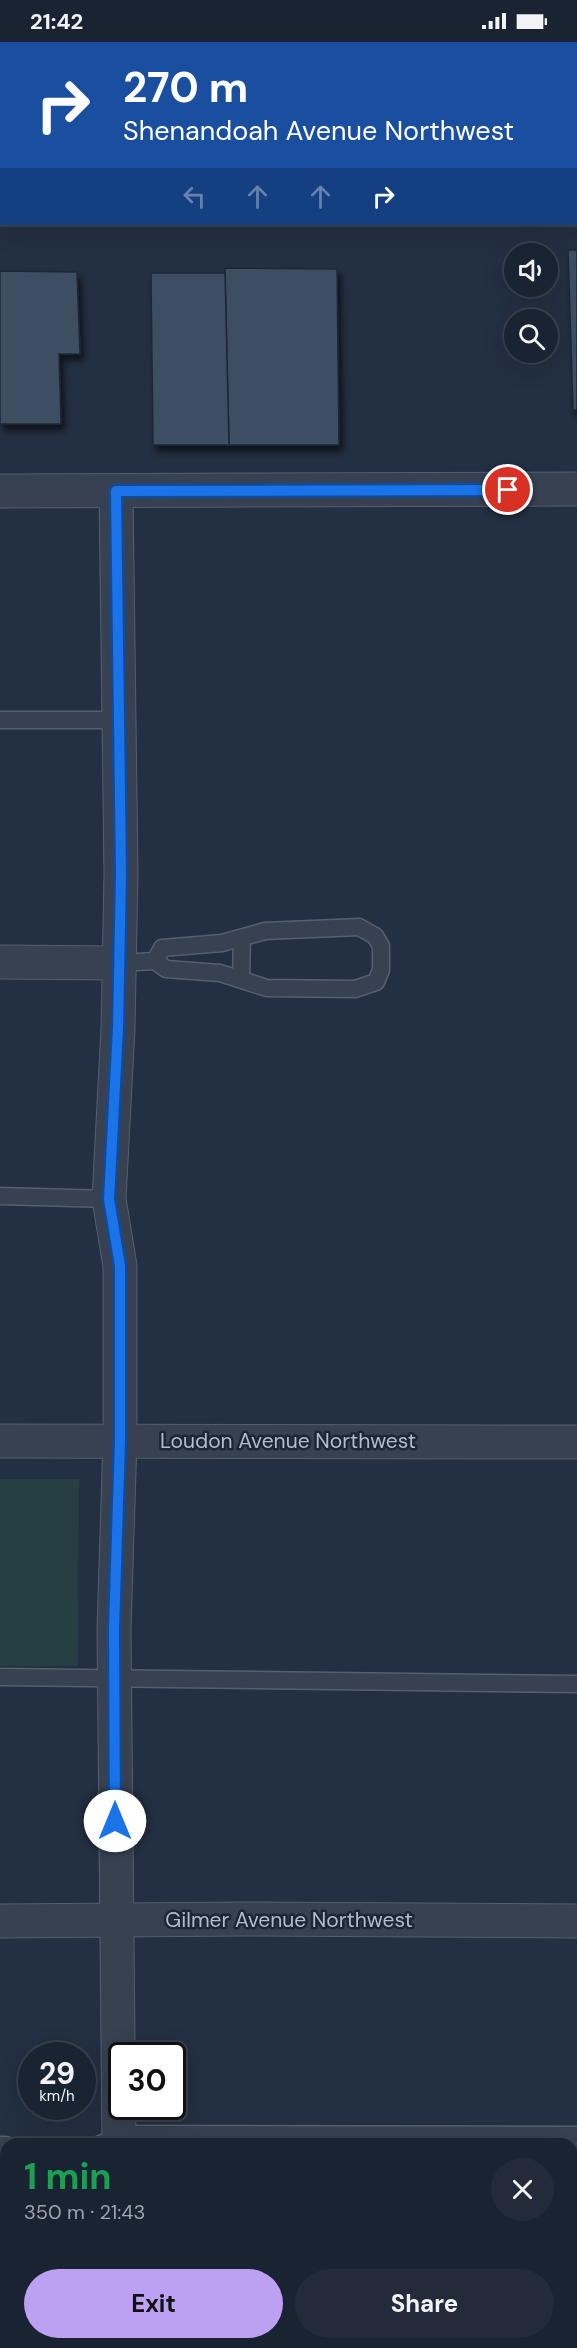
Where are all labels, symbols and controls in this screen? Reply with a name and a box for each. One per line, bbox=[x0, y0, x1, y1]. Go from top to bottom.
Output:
text: 21:42 bbox=[30, 7, 83, 36]
text: 270 m bbox=[123, 60, 248, 115]
icon: right bbox=[24, 66, 102, 144]
text: Shenandoah Avenue Northwest bbox=[123, 113, 514, 148]
icon: left bbox=[178, 180, 211, 213]
icon: ahead bbox=[241, 180, 274, 213]
icon: ahead bbox=[304, 180, 337, 213]
icon: right bbox=[367, 180, 400, 213]
map controls bbox=[504, 243, 558, 363]
button: sound bbox=[504, 243, 558, 297]
button: search bbox=[504, 309, 558, 363]
pin bbox=[482, 464, 533, 515]
icon: arrive bbox=[491, 473, 524, 506]
street label: Loudon Avenue Northwest bbox=[160, 1427, 416, 1455]
position arrow bbox=[83, 1789, 147, 1853]
street label: Gilmer Avenue Northwest bbox=[165, 1906, 413, 1934]
speed limit sign: 30 bbox=[108, 2042, 186, 2120]
text: 29 bbox=[39, 2054, 75, 2093]
text: km/h bbox=[39, 2086, 75, 2106]
text: 1 min bbox=[24, 2153, 112, 2200]
button: close bbox=[491, 2158, 554, 2221]
text: 350 m · 21:43 bbox=[24, 2199, 145, 2225]
button: Exit bbox=[24, 2269, 283, 2338]
button: Share bbox=[295, 2269, 554, 2338]

